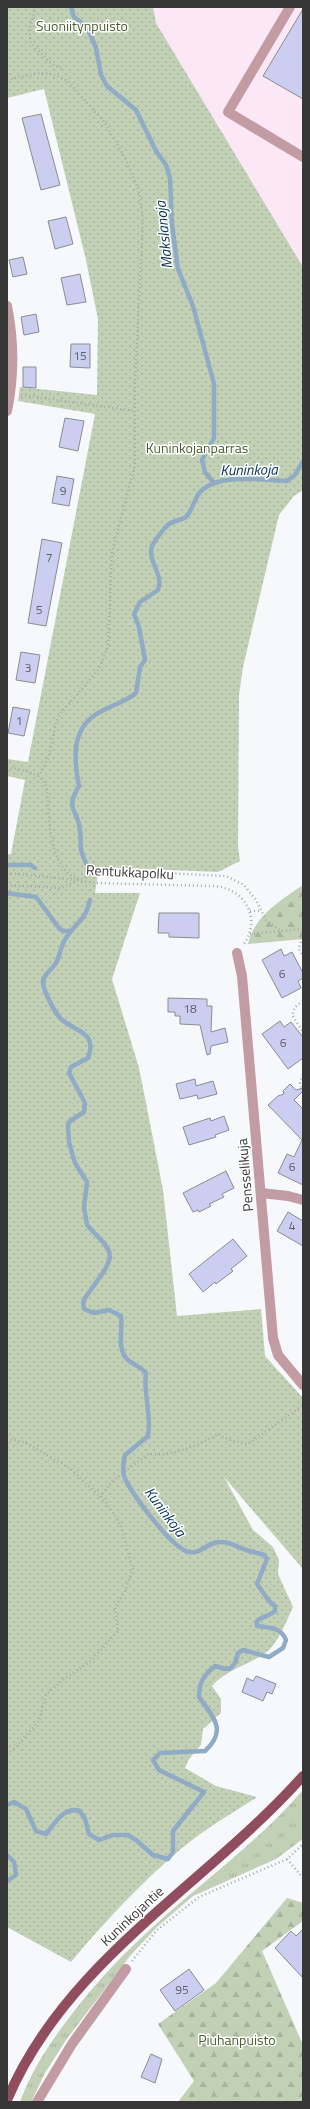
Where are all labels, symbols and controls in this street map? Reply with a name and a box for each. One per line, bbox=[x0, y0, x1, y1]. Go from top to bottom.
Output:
park label: Suoniitynpuisto bbox=[36, 15, 128, 36]
water label: Makslanoja bbox=[148, 198, 179, 270]
house number: 15 bbox=[73, 346, 87, 365]
park label: Kuninkojanparras bbox=[146, 437, 248, 458]
water label: Kuninkoja bbox=[220, 457, 279, 482]
house number: 9 bbox=[60, 481, 67, 500]
house number: 7 bbox=[46, 548, 52, 567]
house number: 5 bbox=[36, 600, 43, 619]
house number: 3 bbox=[25, 658, 31, 677]
house number: 1 bbox=[16, 711, 22, 730]
street label: Rentukkapolku bbox=[86, 859, 174, 884]
house number: 6 bbox=[279, 964, 286, 983]
house number: 18 bbox=[183, 999, 197, 1018]
house number: 6 bbox=[280, 1033, 287, 1052]
street label: Pensselikuja bbox=[231, 1138, 258, 1213]
house number: 6 bbox=[289, 1157, 296, 1176]
house number: 4 bbox=[289, 1216, 296, 1235]
water label: Kuninkoja bbox=[139, 1482, 193, 1543]
street label: Kuninkojantie bbox=[95, 1881, 168, 1951]
house number: 95 bbox=[175, 1980, 189, 1999]
park label: Piuhanpuisto bbox=[198, 2029, 276, 2050]

